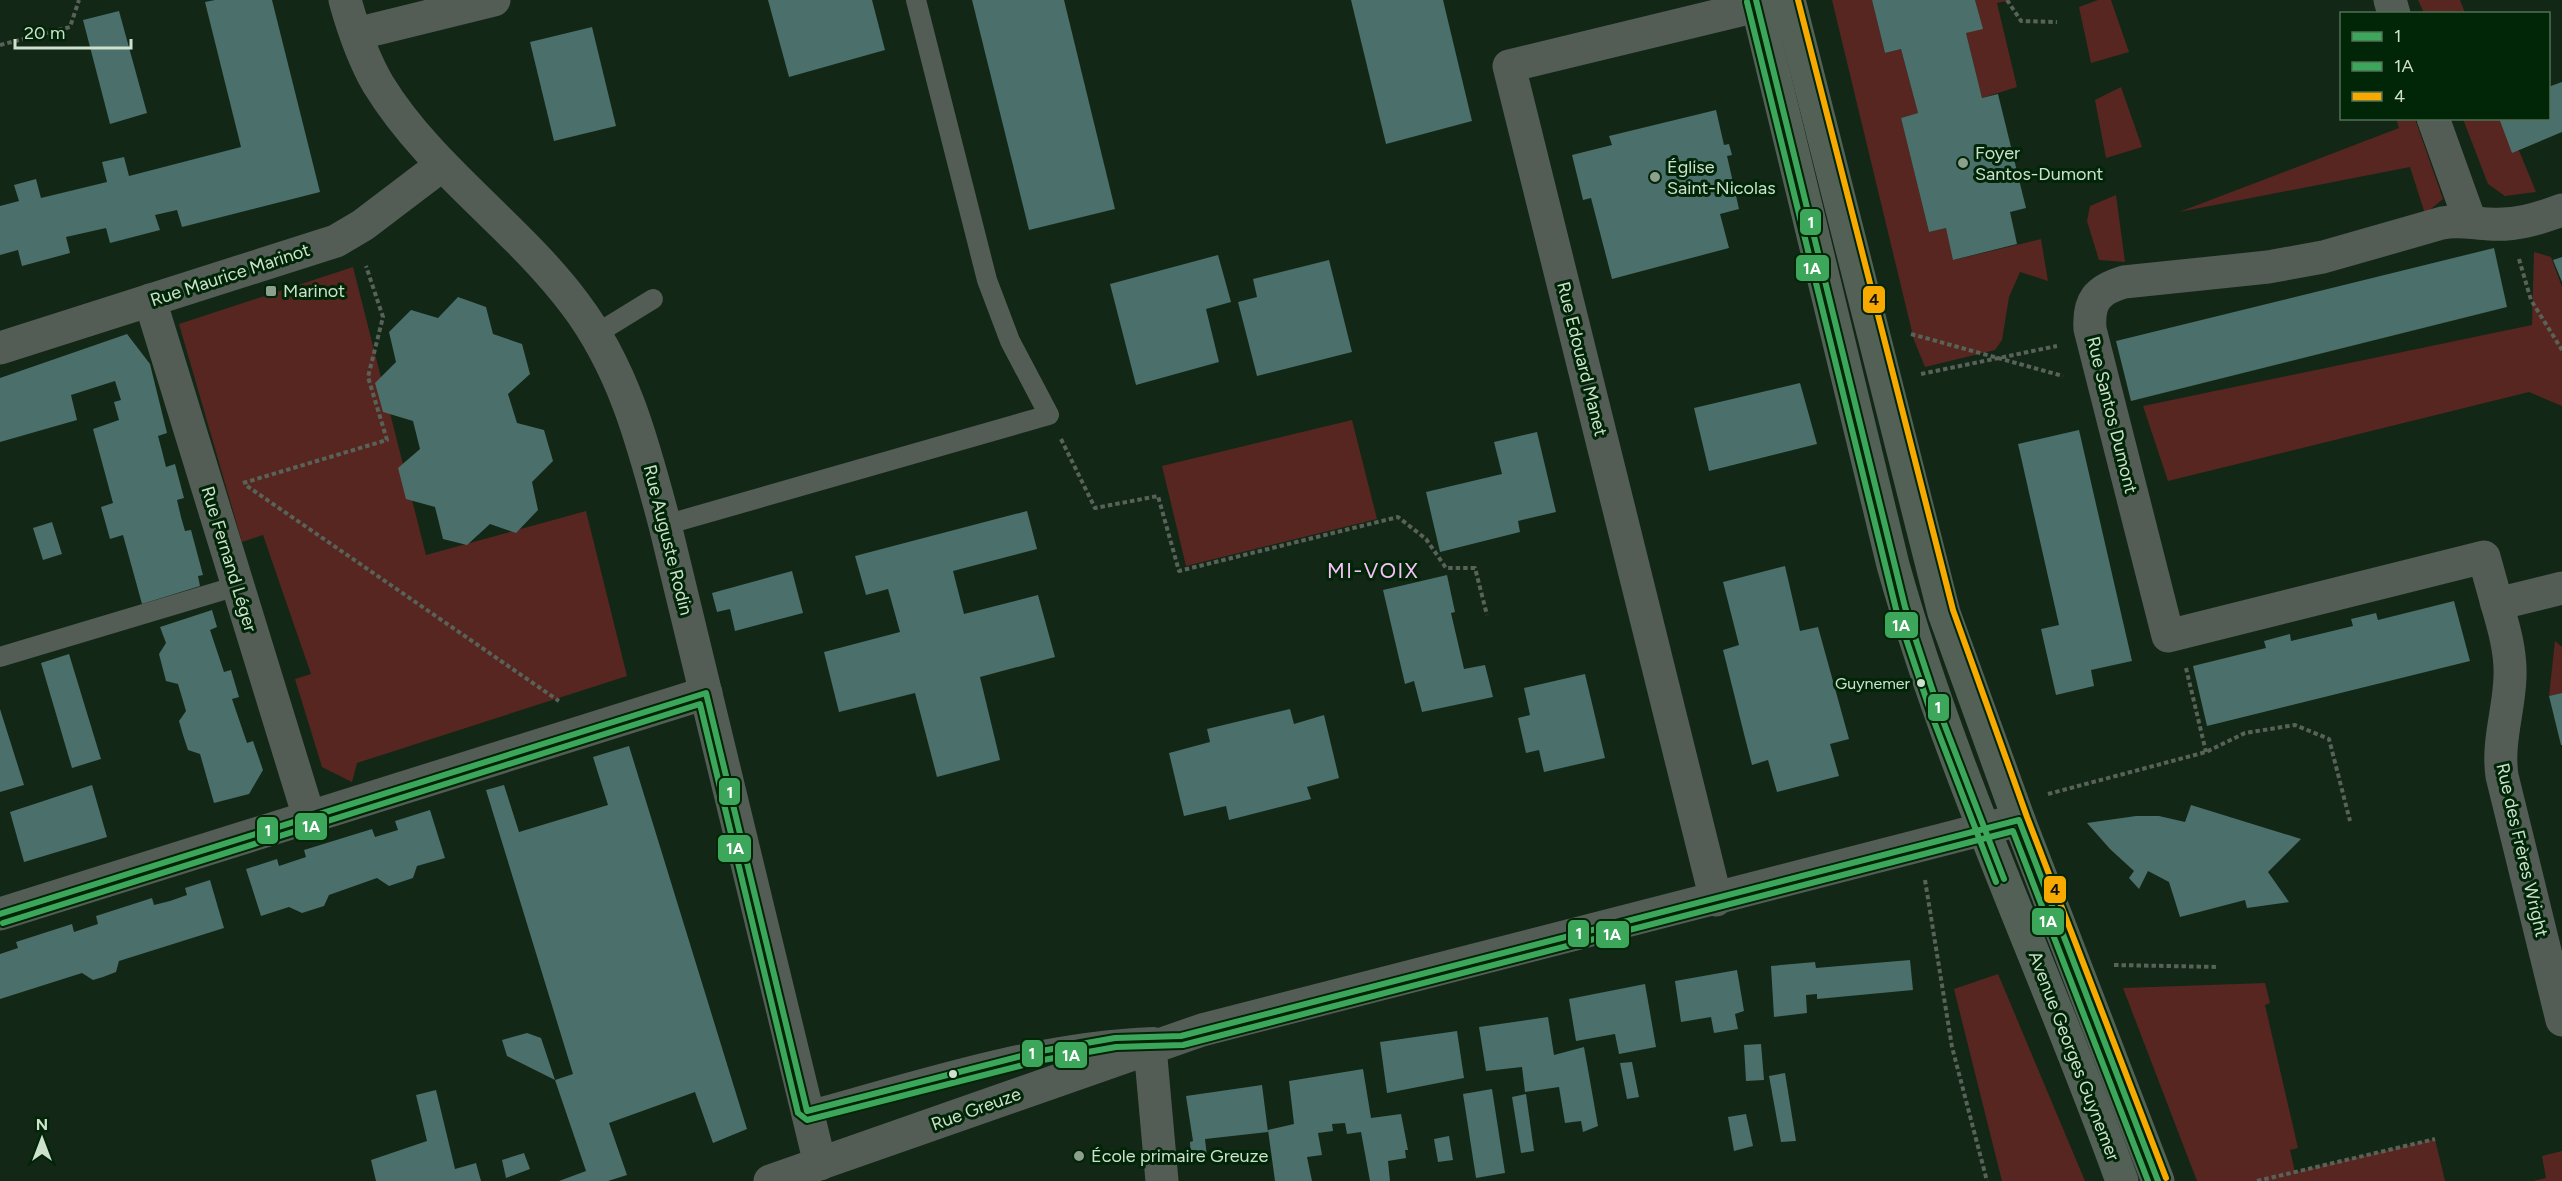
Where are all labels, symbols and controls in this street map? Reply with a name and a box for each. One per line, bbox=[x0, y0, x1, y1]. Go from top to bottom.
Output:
scale bar bbox=[15, 12, 130, 50]
legend bbox=[2340, 12, 2550, 120]
text: 20 m bbox=[24, 22, 65, 44]
text: 1 bbox=[2394, 25, 2401, 47]
text: 1A bbox=[2394, 55, 2414, 77]
text: 4 bbox=[2394, 85, 2405, 107]
place label: Foyer Santos-Dumont bbox=[1975, 142, 2104, 185]
place label: Église Saint-Nicolas bbox=[1667, 156, 1776, 199]
marker: Foyer Santos-Dumont bbox=[1956, 156, 1970, 170]
marker: Église Saint-Nicolas bbox=[1648, 170, 1662, 184]
line badge: 1 bbox=[1799, 208, 1822, 236]
text: 1 bbox=[1808, 213, 1814, 232]
street label: Rue Maurice Marinot bbox=[148, 239, 313, 311]
line badge: 1A bbox=[1795, 254, 1830, 282]
text: 1A bbox=[1803, 259, 1822, 278]
street label: Rue Edouard Manet bbox=[1552, 279, 1612, 439]
place label: Marinot bbox=[283, 280, 345, 302]
marker: Marinot bbox=[264, 284, 278, 298]
line badge: 4 bbox=[1862, 285, 1886, 314]
text: 4 bbox=[1869, 290, 1879, 309]
street label: Rue Santos Dumont bbox=[2082, 334, 2142, 496]
street label: Rue Auguste Rodin bbox=[639, 462, 697, 618]
street label: Rue Fernand Léger bbox=[196, 484, 262, 634]
district label: MI-VOIX bbox=[1327, 558, 1419, 583]
line badge: 1A bbox=[1884, 611, 1919, 639]
text: 1A bbox=[1892, 616, 1911, 635]
place label: Guynemer bbox=[1835, 674, 1911, 693]
marker: Guynemer bbox=[1915, 677, 1927, 689]
line badge: 1 bbox=[1927, 693, 1950, 722]
text: 1 bbox=[1935, 698, 1941, 717]
street label: Rue des Frères Wright bbox=[2491, 761, 2553, 939]
line badge: 1 bbox=[718, 777, 741, 806]
text: 1 bbox=[727, 783, 733, 802]
line badge: 1A bbox=[294, 812, 328, 841]
line badge: 1 bbox=[256, 816, 279, 845]
text: 1A bbox=[302, 817, 321, 836]
text: 1 bbox=[265, 821, 271, 840]
line badge: 1A bbox=[717, 834, 752, 863]
text: 1A bbox=[726, 839, 745, 858]
line badge: 4 bbox=[2043, 875, 2067, 904]
text: 4 bbox=[2050, 880, 2060, 899]
line badge: 1A bbox=[2031, 907, 2065, 936]
text: 1A bbox=[2039, 912, 2058, 931]
line badge: 1 bbox=[1567, 919, 1590, 948]
line badge: 1A bbox=[1595, 920, 1630, 949]
text: 1 bbox=[1576, 924, 1582, 943]
text: 1A bbox=[1603, 925, 1622, 944]
street label: Avenue Georges Guynemer bbox=[2024, 948, 2124, 1164]
line badge: 1 bbox=[1021, 1039, 1044, 1068]
line badge: 1A bbox=[1054, 1041, 1088, 1069]
text: 1 bbox=[1029, 1044, 1035, 1063]
text: 1A bbox=[1062, 1046, 1081, 1065]
unlabelled marker bbox=[947, 1068, 959, 1080]
street label: Rue Greuze bbox=[928, 1083, 1024, 1135]
north arrow bbox=[12, 1109, 72, 1169]
text: N bbox=[36, 1115, 48, 1134]
place label: École primaire Greuze bbox=[1091, 1145, 1268, 1167]
marker: École primaire Greuze bbox=[1072, 1149, 1086, 1163]

